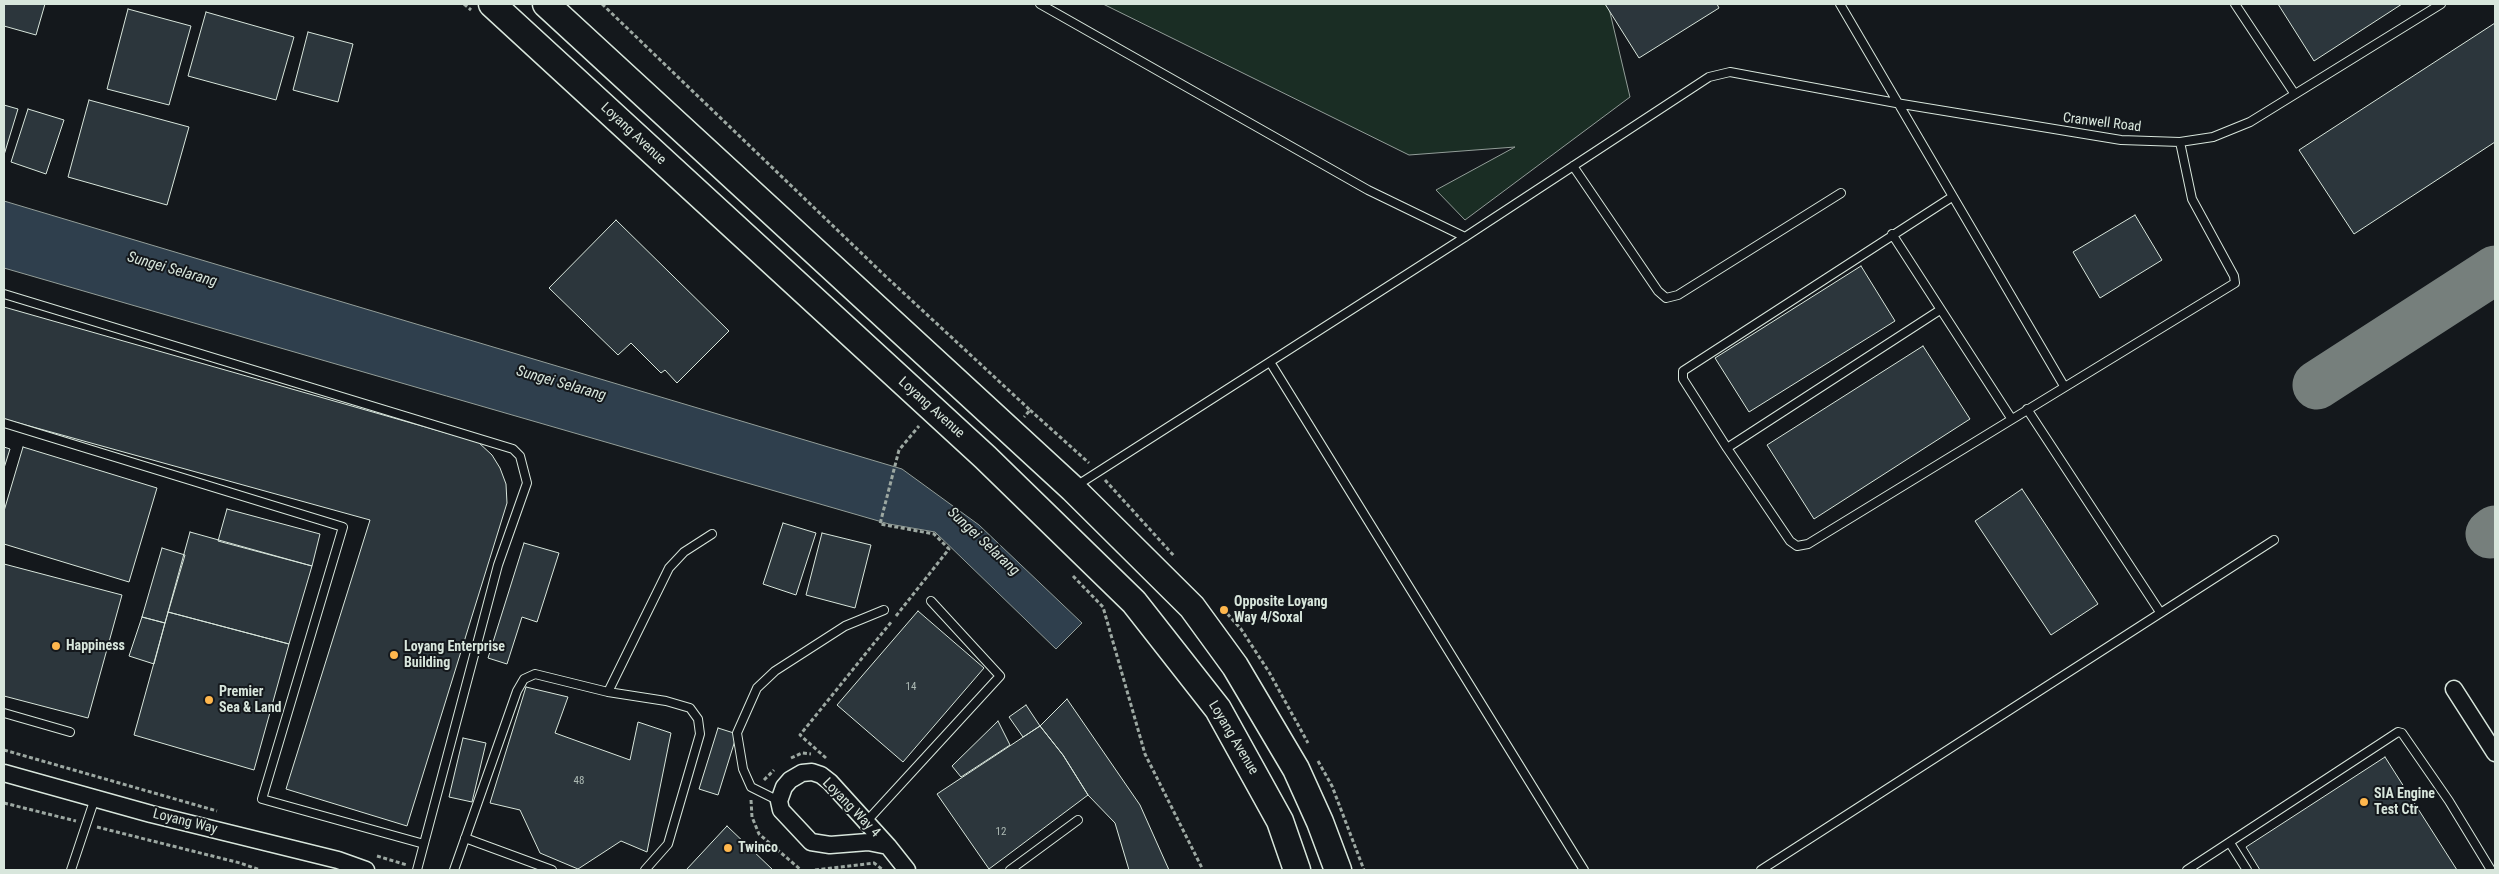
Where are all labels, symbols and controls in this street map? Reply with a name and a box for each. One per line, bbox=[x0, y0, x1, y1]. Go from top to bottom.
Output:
street label: Loyang Avenue bbox=[597, 99, 669, 169]
street label: Cranwell Road bbox=[2062, 110, 2142, 136]
water label: Sungei Selarang bbox=[125, 249, 219, 291]
water label: Sungei Selarang bbox=[514, 363, 608, 405]
street label: Loyang Avenue bbox=[894, 374, 968, 442]
water label: Sungei Selarang bbox=[943, 504, 1023, 580]
place label: Opposite Loyang Way 4/Soxal bbox=[1234, 594, 1328, 626]
marker: Opposite Loyang Way 4/Soxal bbox=[1218, 604, 1230, 616]
place label: Happiness bbox=[66, 638, 125, 654]
place label: Loyang Enterprise Building bbox=[404, 639, 505, 672]
marker: Happiness bbox=[50, 640, 62, 652]
marker: Loyang Enterprise Building bbox=[388, 649, 400, 661]
house number: 14 bbox=[906, 680, 916, 694]
place label: Premier Sea & Land bbox=[219, 684, 282, 716]
marker: Premier Sea & Land bbox=[203, 694, 215, 706]
street label: Loyang Avenue bbox=[1204, 698, 1262, 778]
house number: 48 bbox=[574, 774, 584, 788]
street label: Loyang Way 4 bbox=[819, 775, 883, 841]
place label: SIA Engine Test Ctr bbox=[2374, 786, 2435, 819]
marker: SIA Engine Test Ctr bbox=[2358, 796, 2370, 808]
street label: Loyang Way bbox=[151, 806, 219, 838]
house number: 12 bbox=[996, 825, 1006, 839]
place label: Twinco bbox=[738, 840, 778, 856]
marker: Twinco bbox=[722, 842, 734, 854]

